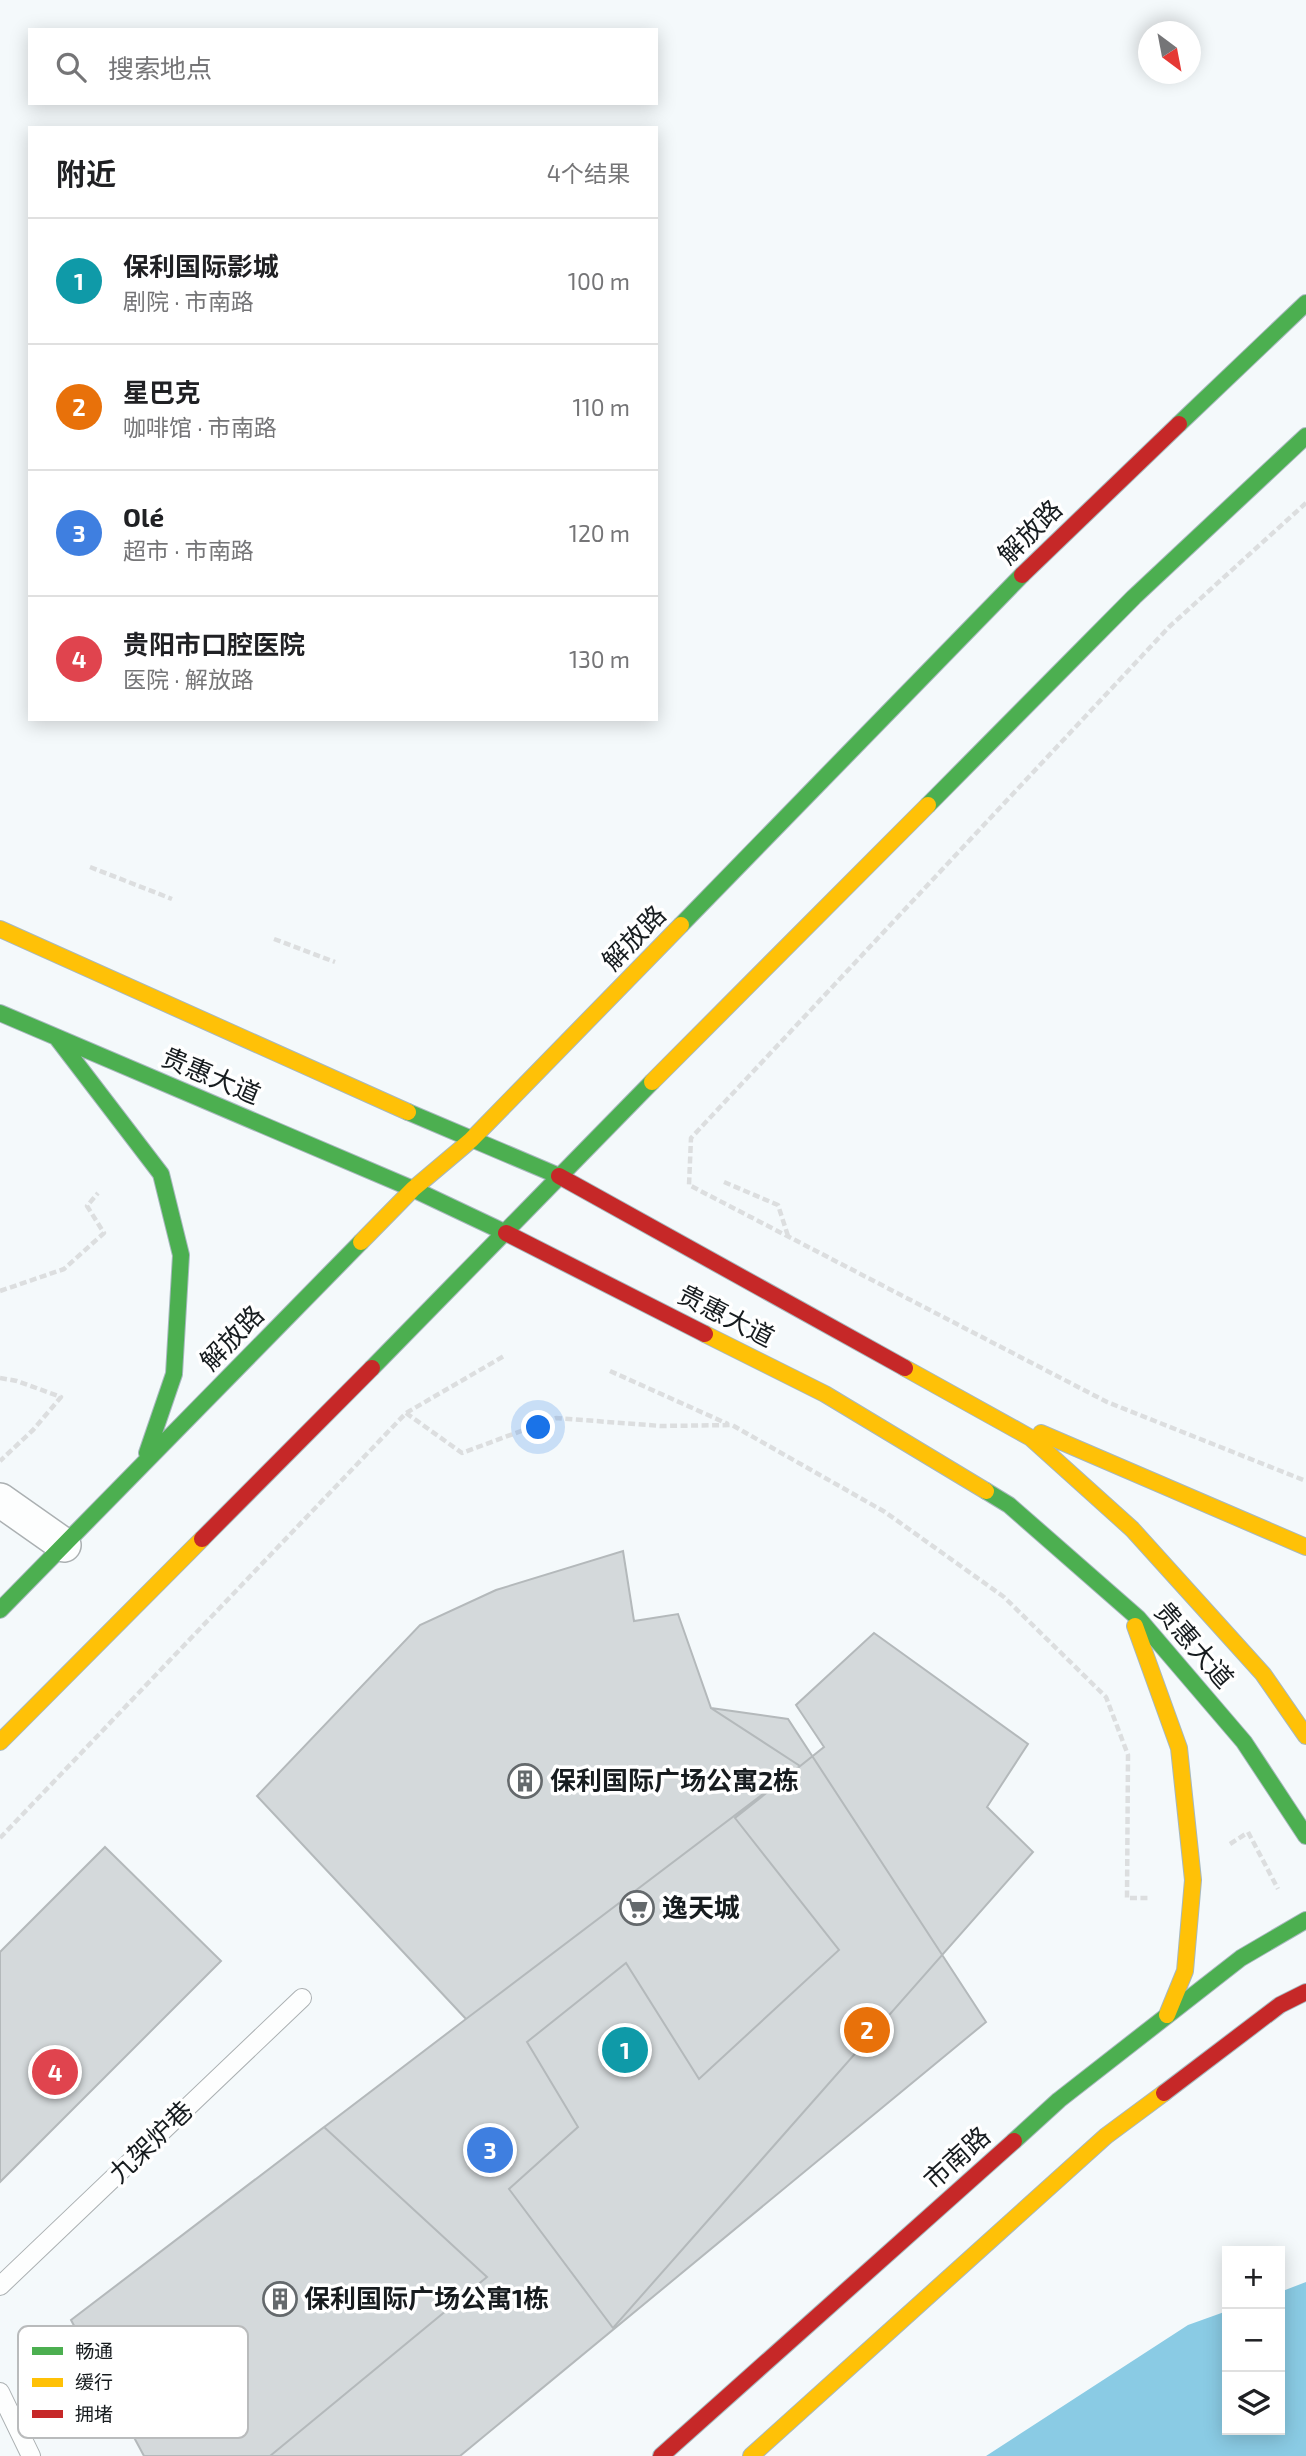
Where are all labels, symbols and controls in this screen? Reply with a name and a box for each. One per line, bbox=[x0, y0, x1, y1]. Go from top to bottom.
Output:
north arrow bbox=[1138, 21, 1201, 84]
search box bbox=[28, 28, 658, 105]
icon: search bbox=[52, 48, 90, 86]
text: 搜索地点 bbox=[108, 52, 212, 83]
text: 附近 bbox=[56, 155, 116, 191]
text: 4个结果 bbox=[547, 159, 630, 187]
text: 保利国际影城 bbox=[123, 250, 279, 281]
text: 1 bbox=[74, 267, 84, 295]
text: 100 m bbox=[568, 267, 630, 295]
text: 剧院 · 市南路 bbox=[123, 287, 254, 315]
text: 星巴克 bbox=[123, 376, 201, 407]
text: 2 bbox=[72, 393, 86, 421]
text: 110 m bbox=[573, 393, 630, 421]
text: 咖啡馆 · 市南路 bbox=[123, 413, 277, 441]
street label: 解放路 bbox=[990, 492, 1067, 569]
text: Olé bbox=[123, 501, 164, 532]
text: 3 bbox=[72, 519, 86, 547]
text: 120 m bbox=[569, 519, 630, 547]
text: 超市 · 市南路 bbox=[123, 536, 254, 564]
text: 贵阳市口腔医院 bbox=[123, 628, 305, 659]
text: 4 bbox=[72, 645, 86, 673]
text: 130 m bbox=[569, 645, 630, 673]
text: 医院 · 解放路 bbox=[123, 665, 254, 693]
street label: 解放路 bbox=[595, 898, 671, 976]
street label: 贵惠大道 bbox=[158, 1040, 266, 1109]
street label: 贵惠大道 bbox=[673, 1277, 780, 1352]
street label: 解放路 bbox=[193, 1298, 269, 1376]
your location bbox=[521, 1410, 555, 1444]
street label: 贵惠大道 bbox=[1149, 1595, 1241, 1693]
building icon: 保利国际广场公寓2栋 bbox=[506, 1762, 544, 1800]
place label: 保利国际广场公寓2栋 bbox=[550, 1764, 799, 1795]
supermarket icon: 逸天城 bbox=[618, 1889, 656, 1927]
place label: 逸天城 bbox=[662, 1891, 740, 1922]
pin: 2 bbox=[844, 2004, 890, 2056]
pin: 1 bbox=[602, 2024, 648, 2076]
pin: 4 bbox=[32, 2046, 78, 2098]
street label: 九架炉巷 bbox=[102, 2094, 198, 2188]
street label: 市南路 bbox=[917, 2119, 995, 2195]
pin: 3 bbox=[467, 2124, 513, 2176]
map controls bbox=[1222, 2246, 1285, 2435]
button: + bbox=[1222, 2246, 1285, 2309]
building icon: 保利国际广场公寓1栋 bbox=[261, 2280, 299, 2318]
place label: 保利国际广场公寓1栋 bbox=[304, 2282, 549, 2313]
button: − bbox=[1222, 2309, 1285, 2372]
legend bbox=[18, 2326, 248, 2438]
text: 畅通 bbox=[75, 2339, 113, 2362]
text: 缓行 bbox=[75, 2370, 113, 2393]
button: layers bbox=[1222, 2372, 1285, 2435]
text: 拥堵 bbox=[75, 2402, 113, 2425]

